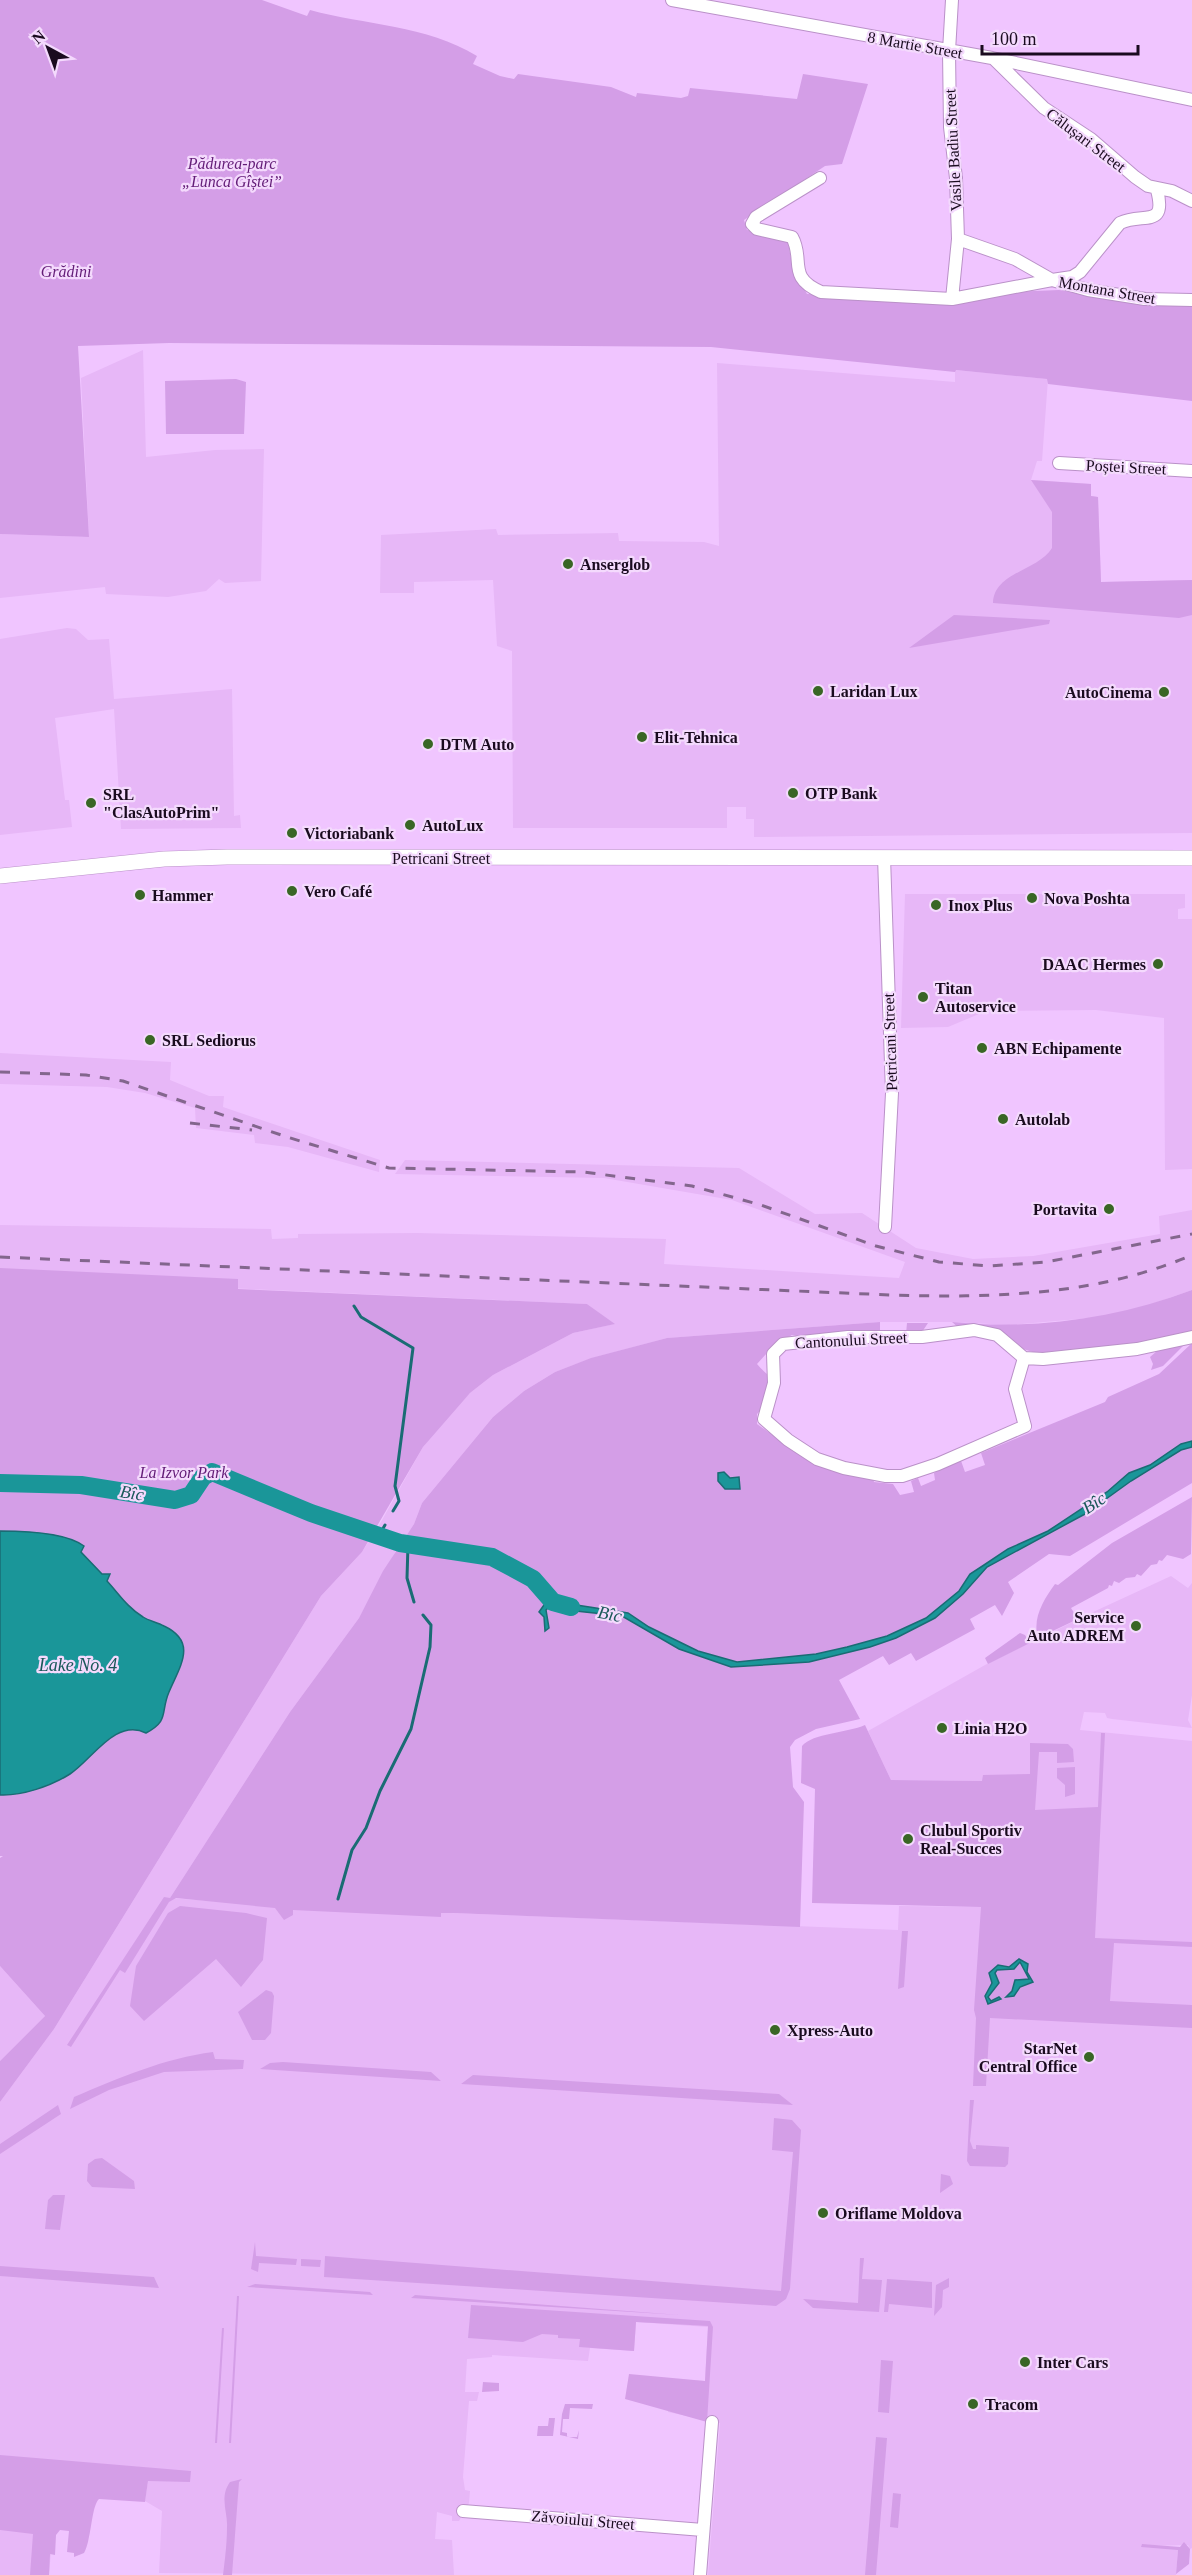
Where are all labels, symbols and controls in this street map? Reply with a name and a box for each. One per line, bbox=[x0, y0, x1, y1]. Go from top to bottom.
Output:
north arrow bbox=[18, 18, 78, 78]
scale bar bbox=[982, 18, 1138, 56]
text: N bbox=[29, 27, 49, 47]
street label: 8 Martie Street bbox=[866, 28, 964, 62]
text: 100 m bbox=[991, 29, 1037, 49]
street label: Vasile Badiu Street bbox=[941, 88, 965, 212]
street label: Călușari Street bbox=[1042, 105, 1129, 176]
park label: Pădurea-parc „Lunca Gîștei” bbox=[182, 155, 282, 191]
park label: Grădini bbox=[41, 263, 91, 280]
street label: Montana Street bbox=[1057, 273, 1157, 307]
street label: Poștei Street bbox=[1085, 456, 1167, 479]
place label: Anserglob bbox=[580, 556, 650, 574]
marker: Anserglob bbox=[561, 557, 575, 571]
place label: Laridan Lux bbox=[830, 683, 918, 700]
marker: Laridan Lux bbox=[811, 684, 825, 698]
place label: AutoCinema bbox=[1065, 684, 1152, 701]
marker: AutoCinema bbox=[1157, 685, 1171, 699]
place label: Elit-Tehnica bbox=[654, 729, 738, 746]
marker: Elit-Tehnica bbox=[635, 730, 649, 744]
place label: DTM Auto bbox=[440, 736, 514, 753]
marker: DTM Auto bbox=[421, 737, 435, 751]
place label: OTP Bank bbox=[805, 785, 878, 802]
place label: SRL "ClasAutoPrim" bbox=[103, 786, 219, 821]
marker: OTP Bank bbox=[786, 786, 800, 800]
marker: SRL "ClasAutoPrim" bbox=[84, 796, 98, 810]
place label: AutoLux bbox=[422, 817, 483, 834]
marker: AutoLux bbox=[403, 818, 417, 832]
place label: Victoriabank bbox=[304, 825, 394, 842]
marker: Victoriabank bbox=[285, 826, 299, 840]
street label: Petricani Street bbox=[392, 850, 491, 867]
place label: Vero Café bbox=[304, 883, 372, 900]
marker: Vero Café bbox=[285, 884, 299, 898]
place label: Hammer bbox=[152, 887, 213, 904]
marker: Hammer bbox=[133, 888, 147, 902]
place label: Nova Poshta bbox=[1044, 890, 1130, 907]
marker: Nova Poshta bbox=[1025, 891, 1039, 905]
place label: Inox Plus bbox=[948, 897, 1012, 914]
marker: Inox Plus bbox=[929, 898, 943, 912]
place label: DAAC Hermes bbox=[1042, 956, 1146, 973]
marker: DAAC Hermes bbox=[1151, 957, 1165, 971]
place label: Titan Autoservice bbox=[935, 980, 1016, 1015]
marker: Titan Autoservice bbox=[916, 990, 930, 1004]
street label: Petricani Street bbox=[880, 992, 900, 1091]
place label: SRL Sediorus bbox=[162, 1032, 256, 1049]
marker: SRL Sediorus bbox=[143, 1033, 157, 1047]
place label: ABN Echipamente bbox=[994, 1040, 1122, 1058]
marker: ABN Echipamente bbox=[975, 1041, 989, 1055]
place label: Autolab bbox=[1015, 1111, 1070, 1128]
marker: Autolab bbox=[996, 1112, 1010, 1126]
place label: Portavita bbox=[1033, 1201, 1097, 1218]
marker: Portavita bbox=[1102, 1202, 1116, 1216]
street label: Cantonului Street bbox=[794, 1329, 908, 1351]
park label: La Izvor Park bbox=[139, 1464, 229, 1481]
water label: Bîc bbox=[119, 1481, 145, 1505]
water label: Bîc bbox=[1078, 1488, 1110, 1518]
water label: Bîc bbox=[596, 1602, 624, 1626]
place label: Service Auto ADREM bbox=[1027, 1609, 1124, 1644]
marker: Service Auto ADREM bbox=[1129, 1619, 1143, 1633]
water label: Lake No. 4 bbox=[38, 1655, 117, 1675]
place label: Linia H2O bbox=[954, 1720, 1027, 1737]
marker: Linia H2O bbox=[935, 1721, 949, 1735]
place label: Clubul Sportiv Real-Succes bbox=[920, 1822, 1022, 1857]
marker: Clubul Sportiv Real-Succes bbox=[901, 1832, 915, 1846]
place label: Xpress-Auto bbox=[787, 2022, 873, 2040]
marker: Xpress-Auto bbox=[768, 2023, 782, 2037]
place label: StarNet Central Office bbox=[979, 2040, 1078, 2075]
marker: StarNet Central Office bbox=[1082, 2050, 1096, 2064]
place label: Oriflame Moldova bbox=[835, 2205, 962, 2222]
marker: Oriflame Moldova bbox=[816, 2206, 830, 2220]
place label: Inter Cars bbox=[1037, 2354, 1108, 2371]
marker: Inter Cars bbox=[1018, 2355, 1032, 2369]
place label: Tracom bbox=[985, 2396, 1039, 2413]
marker: Tracom bbox=[966, 2397, 980, 2411]
street label: Zăvoiului Street bbox=[531, 2507, 636, 2533]

